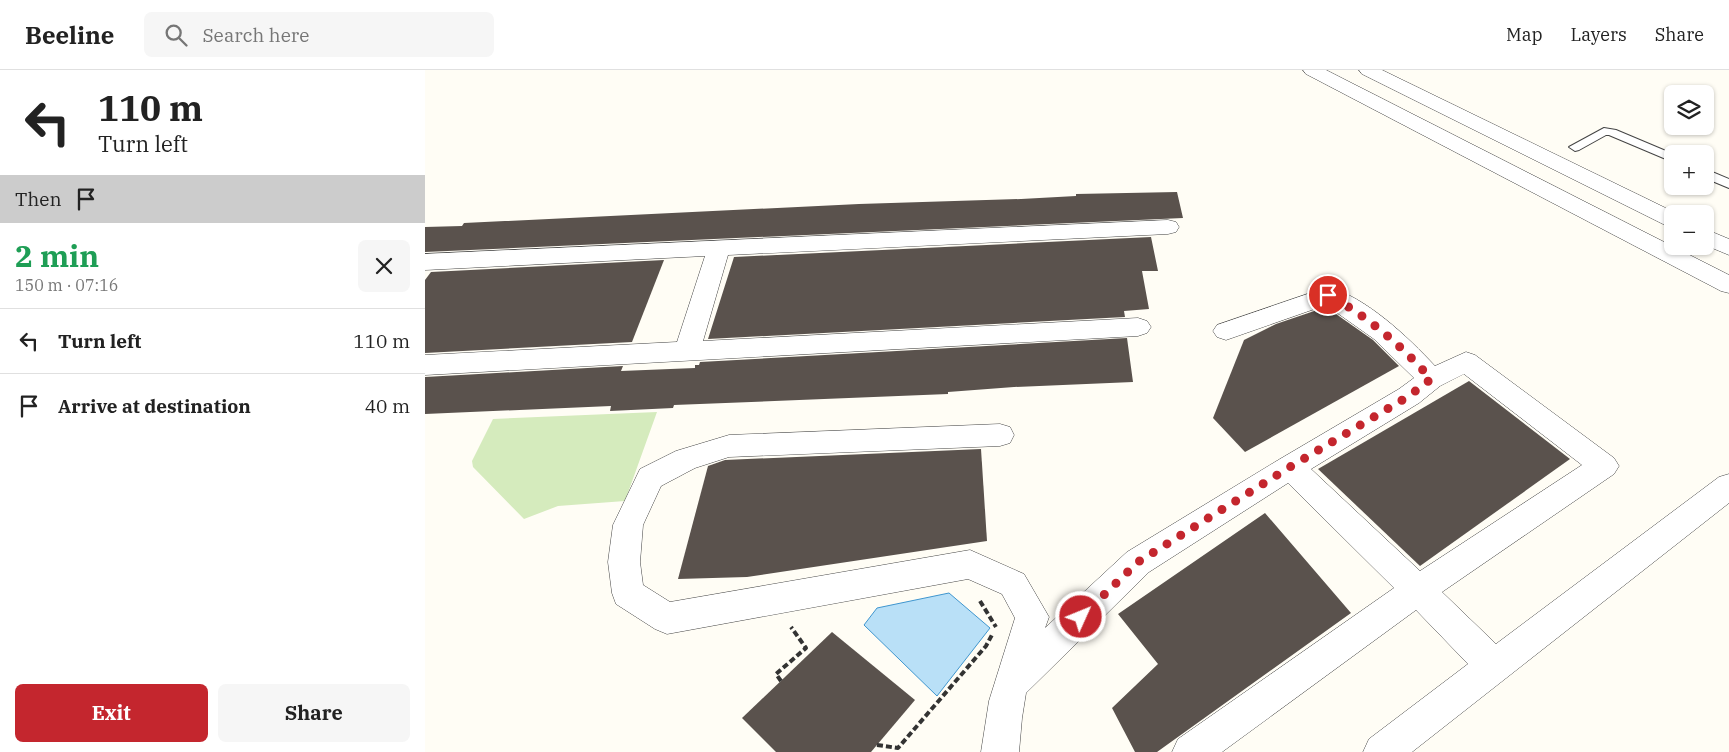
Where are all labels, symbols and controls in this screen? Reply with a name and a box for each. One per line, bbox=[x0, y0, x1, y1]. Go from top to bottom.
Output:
search box bbox=[144, 12, 494, 57]
text: Beeline bbox=[25, 19, 114, 51]
icon: search bbox=[162, 21, 190, 49]
text: Search here bbox=[202, 23, 309, 47]
text: Map bbox=[1506, 23, 1543, 46]
text: Layers bbox=[1571, 23, 1627, 46]
text: Share bbox=[1655, 23, 1704, 46]
text: 110 m bbox=[98, 85, 203, 131]
map controls bbox=[1664, 85, 1714, 255]
button: layers bbox=[1664, 85, 1714, 135]
icon: left bbox=[15, 90, 80, 155]
text: Turn left bbox=[98, 129, 188, 158]
button: + bbox=[1664, 145, 1714, 195]
icon: arrive bbox=[72, 185, 100, 213]
text: Then bbox=[15, 187, 62, 211]
button: − bbox=[1664, 205, 1714, 255]
text: 2 min bbox=[15, 236, 99, 275]
button: close bbox=[358, 240, 410, 292]
pin bbox=[1307, 274, 1349, 316]
text: 150 m · 07:16 bbox=[15, 275, 118, 295]
icon: arrive bbox=[1314, 281, 1342, 309]
icon: left bbox=[15, 327, 43, 355]
text: Turn left bbox=[58, 329, 141, 353]
text: 110 m bbox=[353, 329, 410, 353]
icon: arrive bbox=[15, 392, 43, 420]
text: Arrive at destination bbox=[58, 394, 251, 418]
text: 40 m bbox=[365, 394, 410, 418]
position arrow bbox=[1054, 590, 1106, 642]
button: Exit bbox=[15, 684, 208, 742]
button: Share bbox=[218, 684, 410, 742]

